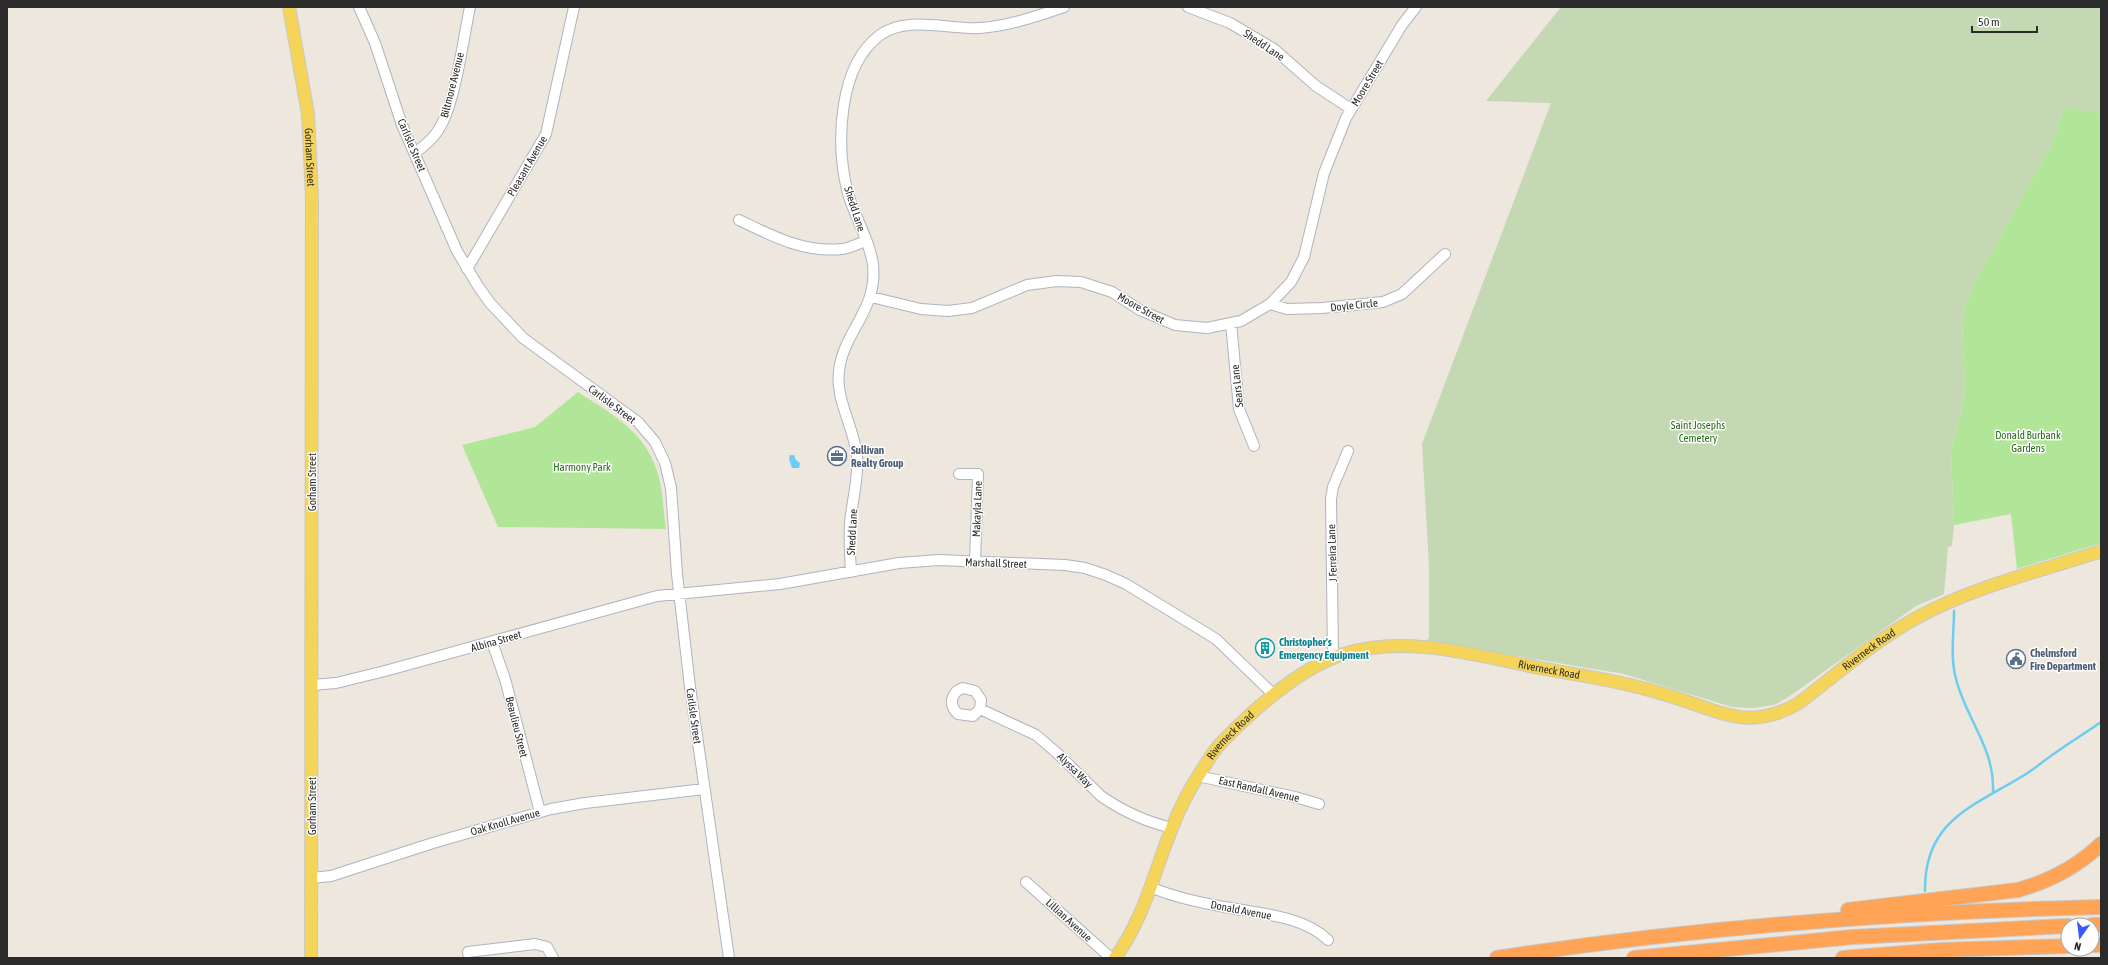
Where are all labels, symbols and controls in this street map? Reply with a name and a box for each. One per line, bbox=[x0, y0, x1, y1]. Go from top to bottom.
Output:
scale bar bbox=[1972, 8, 2037, 34]
text: 50 m bbox=[1978, 15, 2000, 29]
street label: Shedd Lane bbox=[1241, 27, 1287, 63]
street label: Biltmore Avenue bbox=[438, 51, 466, 119]
street label: Moore Street bbox=[1349, 58, 1385, 108]
street label: Carlisle Street bbox=[396, 117, 428, 173]
street label: Gorham Street bbox=[303, 128, 317, 187]
street label: Pleasant Avenue bbox=[505, 134, 549, 198]
street label: Shedd Lane bbox=[842, 185, 868, 233]
street label: Moore Street bbox=[1116, 290, 1166, 326]
street label: Doyle Circle bbox=[1330, 297, 1378, 313]
street label: Sears Lane bbox=[1229, 364, 1245, 408]
street label: Carlisle Street bbox=[586, 382, 638, 426]
park label: Saint Josephs Cemetery bbox=[1671, 419, 1725, 444]
park label: Donald Burbank Gardens bbox=[1995, 429, 2061, 454]
place label: Sullivan Realty Group bbox=[851, 444, 904, 469]
office icon: Sullivan Realty Group bbox=[826, 445, 848, 467]
street label: Gorham Street bbox=[306, 453, 318, 511]
park label: Harmony Park bbox=[553, 461, 611, 473]
street label: Makayla Lane bbox=[970, 481, 984, 537]
street label: Shedd Lane bbox=[845, 508, 859, 556]
street label: J Ferreira Lane bbox=[1325, 524, 1339, 582]
street label: Marshall Street bbox=[965, 556, 1027, 570]
street label: Riverneck Road bbox=[1840, 626, 1898, 673]
street label: Albina Street bbox=[469, 628, 523, 654]
place label: Christopher's Emergency Equipment bbox=[1279, 636, 1370, 661]
building icon: Christopher's Emergency Equipment bbox=[1254, 637, 1276, 659]
place label: Chelmsford Fire Department bbox=[2030, 647, 2097, 672]
public building icon: Chelmsford Fire Department bbox=[2005, 648, 2027, 670]
street label: Riverneck Road bbox=[1517, 658, 1581, 681]
street label: Carlisle Street bbox=[684, 687, 704, 745]
street label: Beaulieu Street bbox=[504, 695, 530, 759]
street label: Riverneck Road bbox=[1204, 708, 1256, 762]
street label: Alyssa Way bbox=[1055, 750, 1095, 790]
street label: East Randall Avenue bbox=[1217, 774, 1301, 804]
street label: Gorham Street bbox=[306, 777, 318, 835]
street label: Oak Knoll Avenue bbox=[469, 806, 541, 838]
street label: Lillian Avenue bbox=[1044, 896, 1094, 944]
street label: Donald Avenue bbox=[1210, 898, 1272, 922]
north arrow bbox=[2060, 917, 2100, 957]
text: N bbox=[2073, 940, 2082, 953]

